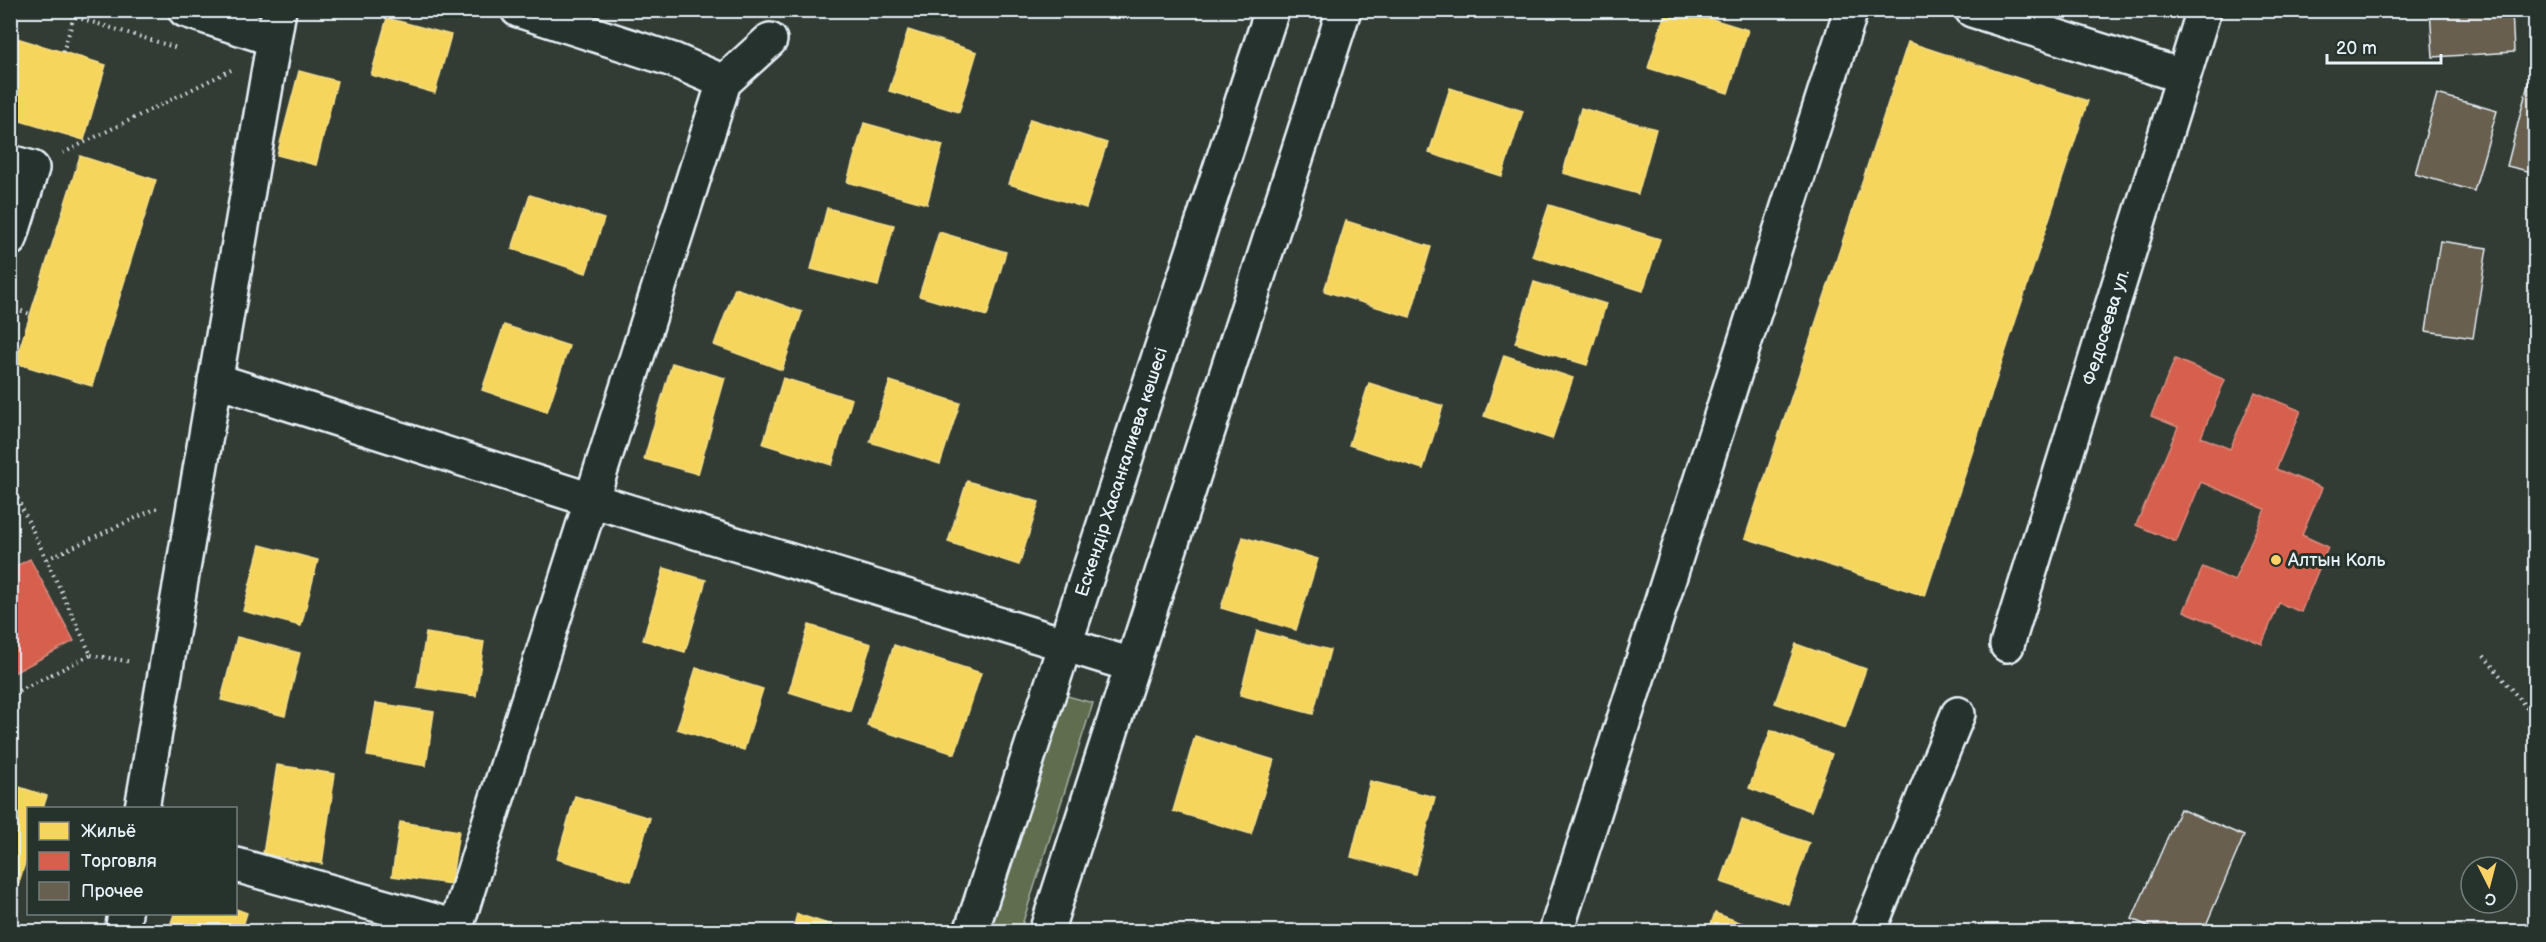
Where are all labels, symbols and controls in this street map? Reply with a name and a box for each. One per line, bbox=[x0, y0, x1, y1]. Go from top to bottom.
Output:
scale bar bbox=[2327, 27, 2441, 65]
text: 20 m bbox=[2336, 38, 2377, 59]
street label: Федосеева ул. bbox=[2078, 267, 2134, 388]
street label: Ескендір Хасанғалиева көшесі bbox=[1071, 345, 1172, 599]
place label: Алтын Коль bbox=[2287, 550, 2386, 571]
marker: Алтын Коль bbox=[2269, 553, 2283, 567]
legend bbox=[27, 807, 237, 915]
text: Жильё bbox=[81, 821, 136, 842]
text: Торговля bbox=[81, 851, 157, 872]
north arrow bbox=[2459, 855, 2519, 915]
text: Прочее bbox=[81, 881, 143, 902]
text: С bbox=[2484, 888, 2497, 908]

